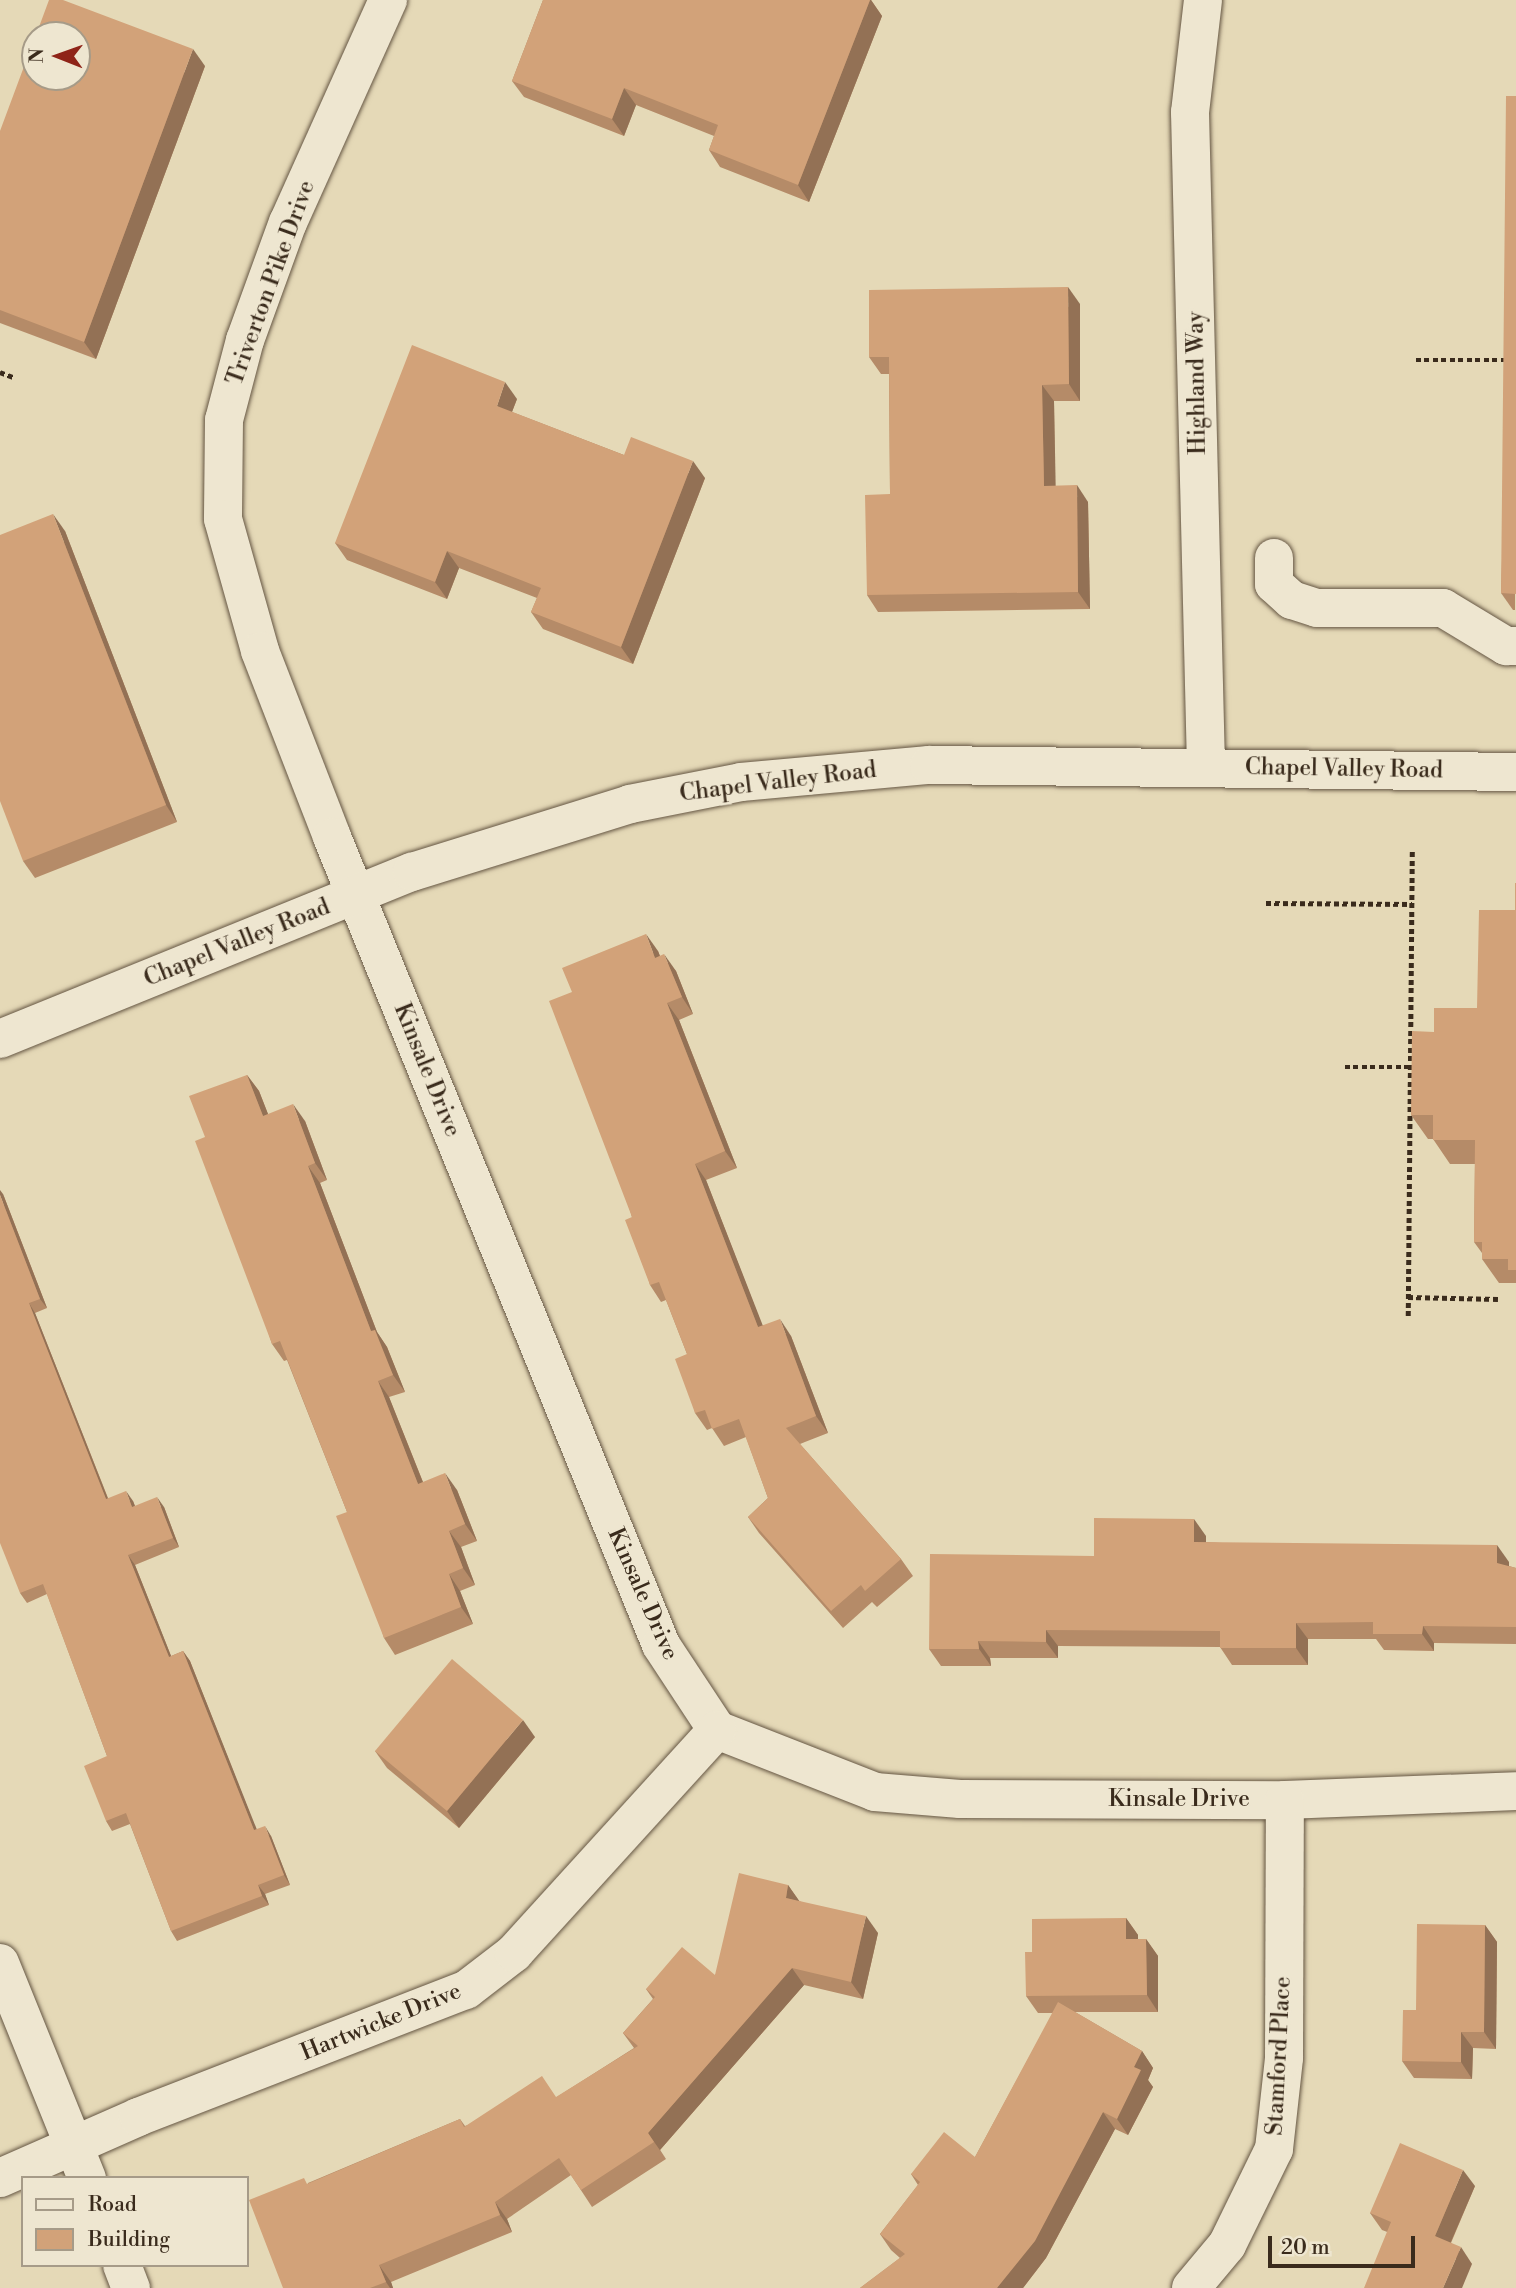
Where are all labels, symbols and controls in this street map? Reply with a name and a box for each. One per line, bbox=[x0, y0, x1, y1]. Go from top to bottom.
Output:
north arrow bbox=[21, 21, 91, 91]
text: N bbox=[25, 48, 49, 63]
street label: Triverton Pike Drive bbox=[221, 177, 321, 389]
street label: Highland Way bbox=[1182, 311, 1212, 455]
street label: Chapel Valley Road bbox=[1245, 753, 1443, 785]
street label: Chapel Valley Road bbox=[678, 756, 878, 808]
street label: Chapel Valley Road bbox=[140, 893, 334, 993]
street label: Kinsale Drive bbox=[388, 999, 466, 1141]
street label: Kinsale Drive bbox=[602, 1524, 684, 1664]
street label: Kinsale Drive bbox=[1108, 1785, 1250, 1813]
street label: Stamford Place bbox=[1261, 1976, 1297, 2136]
street label: Hartwicke Drive bbox=[297, 1977, 465, 2067]
legend bbox=[21, 2176, 248, 2267]
text: Road bbox=[88, 2192, 137, 2218]
scale bar bbox=[1271, 2222, 1418, 2266]
text: Building bbox=[88, 2227, 170, 2253]
text: 20 m bbox=[1281, 2235, 1330, 2261]

